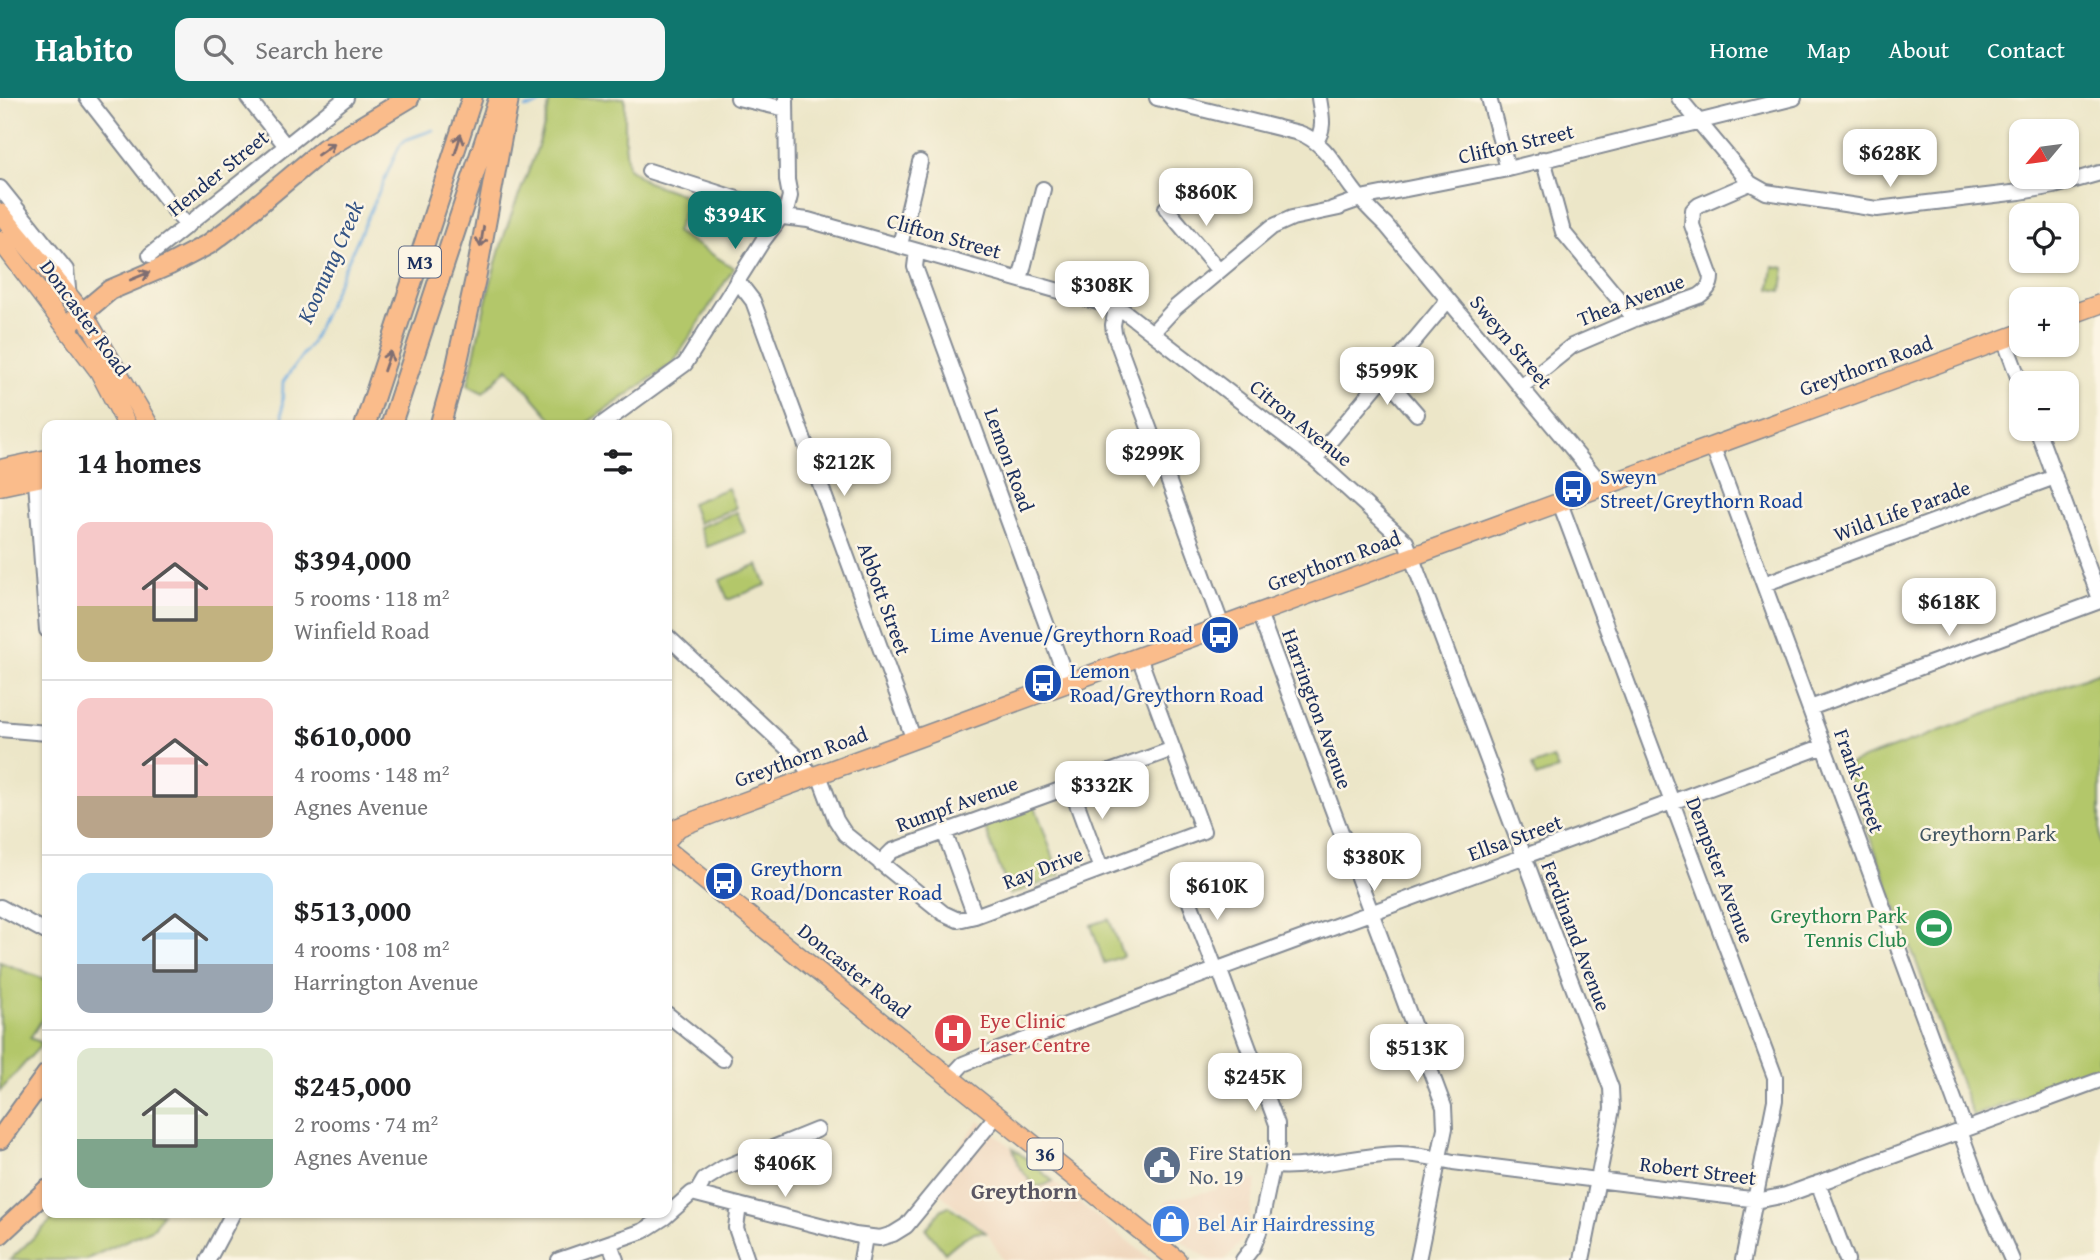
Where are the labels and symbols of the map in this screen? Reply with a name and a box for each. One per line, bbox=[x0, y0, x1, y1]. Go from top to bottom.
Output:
street label: Clifton Street bbox=[1455, 115, 1577, 172]
north arrow bbox=[2009, 119, 2079, 189]
street label: Hender Street bbox=[160, 121, 276, 223]
pin: $628K bbox=[1841, 130, 1939, 189]
one-way arrow bbox=[452, 134, 465, 156]
one-way arrow bbox=[316, 141, 335, 156]
pin: $860K bbox=[1157, 169, 1255, 228]
pin: $394K bbox=[686, 192, 784, 251]
water label: Koonung Creek bbox=[287, 195, 371, 329]
street label: Clifton Street bbox=[883, 204, 1005, 267]
one-way arrow bbox=[476, 225, 489, 248]
road number: M3 bbox=[399, 246, 441, 278]
street label: Doncaster Road bbox=[33, 253, 139, 383]
pin: $308K bbox=[1053, 262, 1151, 321]
street label: Thea Avenue bbox=[1573, 265, 1689, 334]
one-way arrow bbox=[128, 269, 150, 282]
street label: Sweyn Street bbox=[1463, 288, 1560, 396]
street label: Greythorn Road bbox=[1795, 327, 1938, 404]
pin: $599K bbox=[1338, 348, 1436, 407]
one-way arrow bbox=[382, 350, 394, 372]
street label: Citron Avenue bbox=[1243, 371, 1360, 474]
street label: Lemon Road bbox=[976, 404, 1043, 517]
pin: $299K bbox=[1104, 430, 1202, 489]
pin: $212K bbox=[795, 438, 893, 498]
place label: Sweyn Street/Greythorn Road bbox=[1600, 461, 1804, 516]
bus stop icon: Sweyn Street/Greythorn Road bbox=[1552, 468, 1594, 510]
street label: Wild Life Parade bbox=[1829, 471, 1975, 550]
street label: Greythorn Road bbox=[1263, 522, 1406, 599]
street label: Abbott Street bbox=[850, 538, 919, 660]
pin: $618K bbox=[1900, 578, 1998, 638]
bus stop icon: Lime Avenue/Greythorn Road bbox=[1199, 614, 1241, 656]
place label: Lime Avenue/Greythorn Road bbox=[931, 619, 1194, 650]
street label: Harrington Avenue bbox=[1274, 624, 1361, 793]
place label: Lemon Road/Greythorn Road bbox=[1070, 655, 1265, 710]
bus stop icon: Lemon Road/Greythorn Road bbox=[1022, 662, 1064, 704]
street label: Greythorn Road bbox=[730, 718, 873, 795]
street label: Frank Street bbox=[1826, 724, 1893, 838]
pin: $332K bbox=[1053, 762, 1151, 821]
street label: Rumpf Avenue bbox=[891, 767, 1022, 840]
street label: Dempster Avenue bbox=[1678, 792, 1763, 948]
street label: Ellsa Street bbox=[1463, 806, 1567, 869]
park label: Greythorn Park bbox=[1920, 818, 2057, 849]
pin: $380K bbox=[1325, 834, 1423, 893]
street label: Ray Drive bbox=[998, 838, 1088, 897]
place label: Greythorn Road/Doncaster Road bbox=[751, 853, 943, 908]
street label: Ferdinand Avenue bbox=[1534, 856, 1619, 1016]
bus stop icon: Greythorn Road/Doncaster Road bbox=[703, 860, 745, 902]
pin: $610K bbox=[1168, 862, 1266, 922]
place label: Greythorn Park Tennis Club bbox=[1770, 900, 1907, 955]
sports icon: Greythorn Park Tennis Club bbox=[1913, 907, 1955, 949]
street label: Doncaster Road bbox=[791, 915, 918, 1026]
place label: Eye Clinic Laser Centre bbox=[980, 1005, 1090, 1060]
hospital icon: Eye Clinic Laser Centre bbox=[932, 1012, 974, 1054]
pin: $513K bbox=[1368, 1024, 1466, 1084]
pin: $245K bbox=[1206, 1054, 1304, 1113]
place label: Fire Station No. 19 bbox=[1189, 1137, 1292, 1192]
road number: 36 bbox=[1028, 1138, 1062, 1170]
pin: $406K bbox=[736, 1140, 834, 1199]
public building icon: Fire Station No. 19 bbox=[1141, 1144, 1183, 1186]
street label: Robert Street bbox=[1638, 1148, 1759, 1193]
district label: Greythorn bbox=[971, 1174, 1077, 1207]
shop icon: Bel Air Hairdressing bbox=[1150, 1203, 1192, 1245]
place label: Bel Air Hairdressing bbox=[1198, 1208, 1375, 1239]

